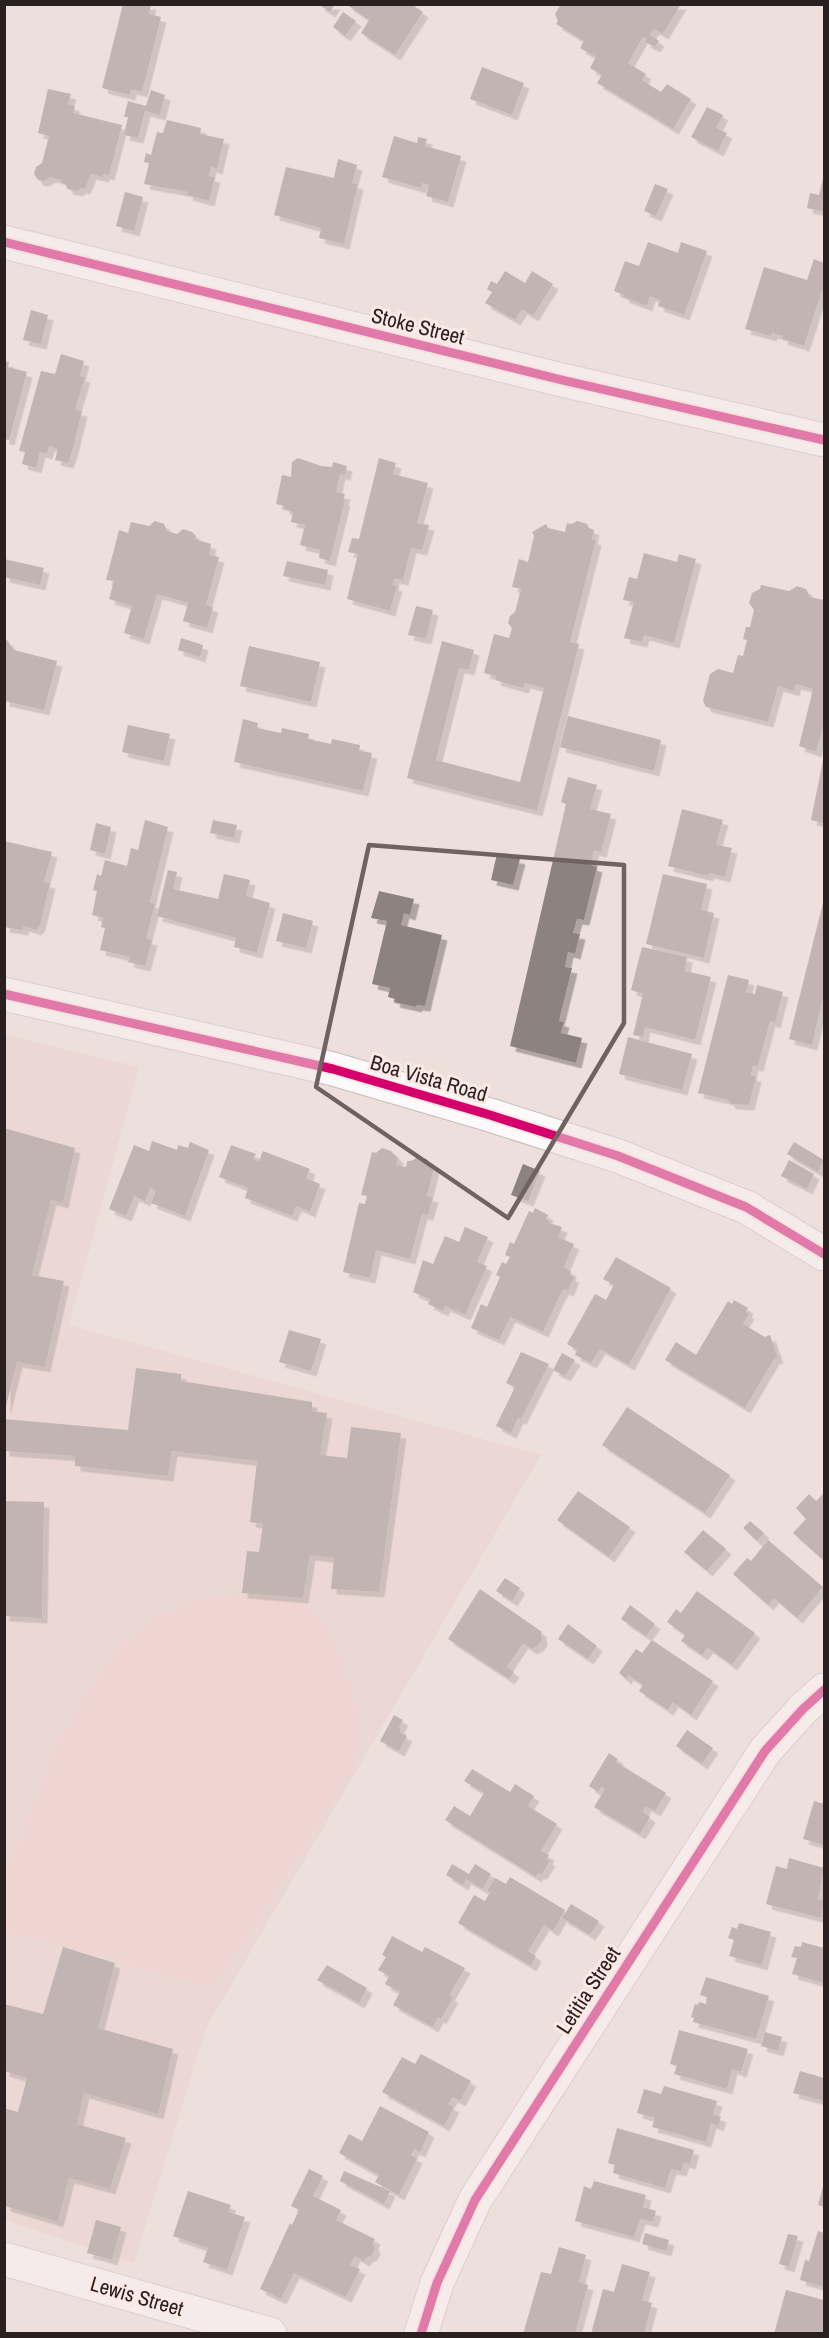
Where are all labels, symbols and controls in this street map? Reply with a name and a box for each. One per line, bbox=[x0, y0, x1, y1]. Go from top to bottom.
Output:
street label: Stoke Street bbox=[369, 300, 468, 352]
street label: Boa Vista Road bbox=[367, 1047, 491, 1109]
street label: Letitia Street bbox=[549, 1941, 627, 2039]
street label: Lewis Street bbox=[87, 2269, 187, 2323]

